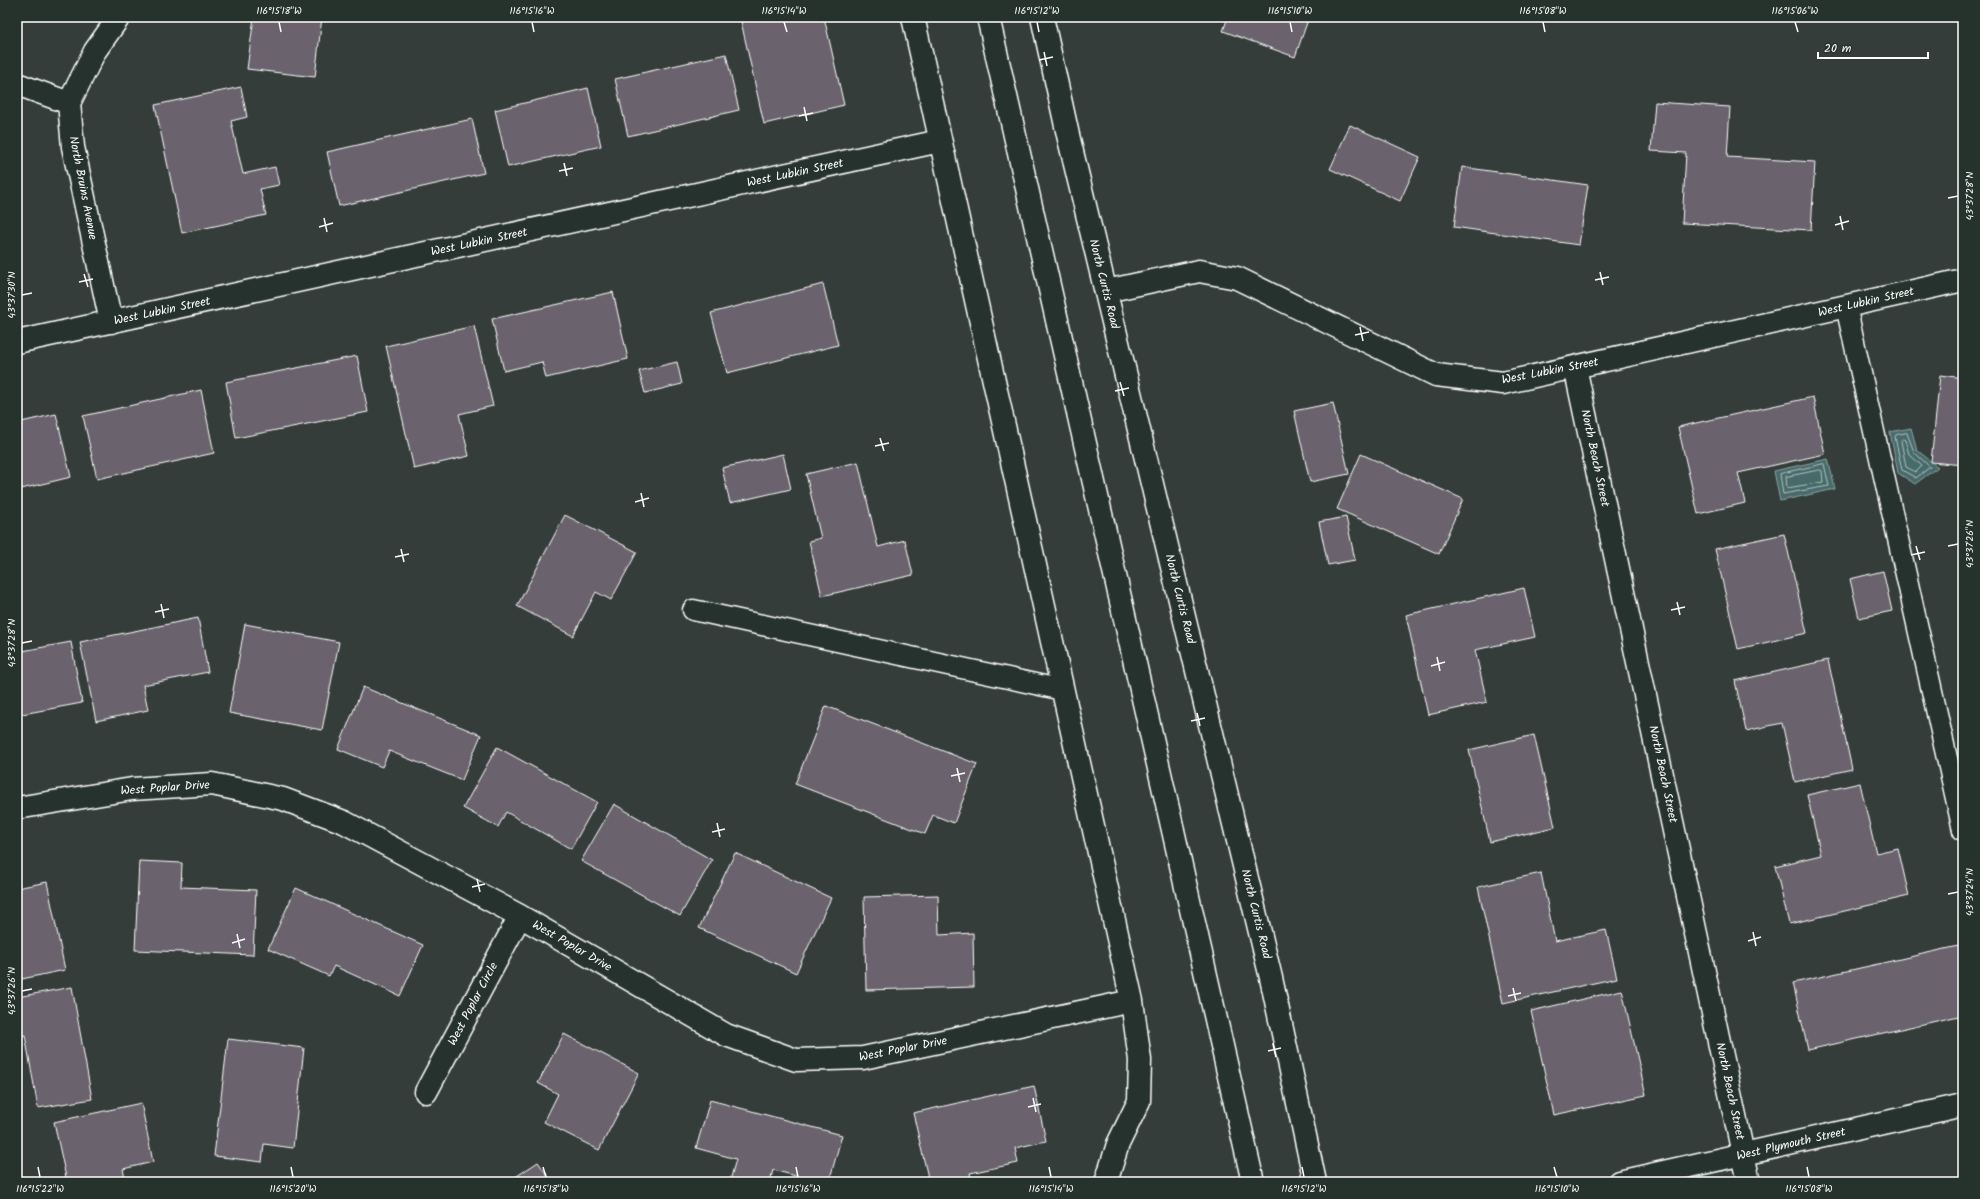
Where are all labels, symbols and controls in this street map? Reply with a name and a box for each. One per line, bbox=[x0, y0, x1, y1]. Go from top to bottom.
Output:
text: 116°15'18"W bbox=[256, 3, 302, 19]
text: 116°15'16"W bbox=[509, 3, 555, 19]
text: 116°15'14"W bbox=[762, 3, 807, 19]
text: 116°15'12"W bbox=[1014, 3, 1060, 19]
text: 116°15'10"W bbox=[1268, 3, 1312, 19]
text: 116°15'08"W bbox=[1519, 3, 1567, 19]
text: 116°15'06"W bbox=[1772, 3, 1819, 19]
scale bar bbox=[1818, 34, 1928, 60]
text: 20 m bbox=[1824, 39, 1852, 58]
street label: North Bruins Avenue bbox=[64, 134, 102, 242]
street label: West Lubkin Street bbox=[745, 153, 845, 192]
text: 43°37'28"N bbox=[1962, 172, 1978, 220]
street label: West Lubkin Street bbox=[429, 222, 529, 261]
street label: North Curtis Road bbox=[1084, 237, 1125, 332]
text: 43°37'30"N bbox=[4, 271, 20, 319]
street label: West Lubkin Street bbox=[1816, 282, 1916, 322]
street label: West Lubkin Street bbox=[112, 291, 212, 330]
street label: West Lubkin Street bbox=[1500, 352, 1600, 390]
street label: North Beach Street bbox=[1575, 408, 1615, 509]
text: 43°37'26"N bbox=[1962, 520, 1978, 568]
street label: North Curtis Road bbox=[1160, 552, 1201, 647]
text: 43°37'28"N bbox=[4, 619, 20, 667]
street label: North Beach Street bbox=[1643, 724, 1683, 825]
street label: West Poplar Drive bbox=[120, 775, 211, 801]
street label: North Curtis Road bbox=[1236, 867, 1277, 962]
text: 43°37'24"N bbox=[1962, 868, 1978, 916]
street label: West Poplar Drive bbox=[529, 915, 616, 977]
street label: West Poplar Circle bbox=[443, 958, 503, 1049]
text: 43°37'26"N bbox=[4, 967, 20, 1015]
street label: West Poplar Drive bbox=[857, 1031, 949, 1067]
street label: North Beach Street bbox=[1710, 1041, 1750, 1142]
street label: West Plymouth Street bbox=[1735, 1122, 1848, 1166]
text: 116°15'22"W bbox=[16, 1181, 64, 1197]
text: 116°15'20"W bbox=[269, 1181, 317, 1197]
text: 116°15'18"W bbox=[523, 1181, 569, 1197]
text: 116°15'16"W bbox=[775, 1181, 821, 1197]
text: 116°15'14"W bbox=[1029, 1181, 1074, 1197]
text: 116°15'12"W bbox=[1281, 1181, 1327, 1197]
text: 116°15'10"W bbox=[1535, 1181, 1579, 1197]
text: 116°15'08"W bbox=[1785, 1181, 1833, 1197]

